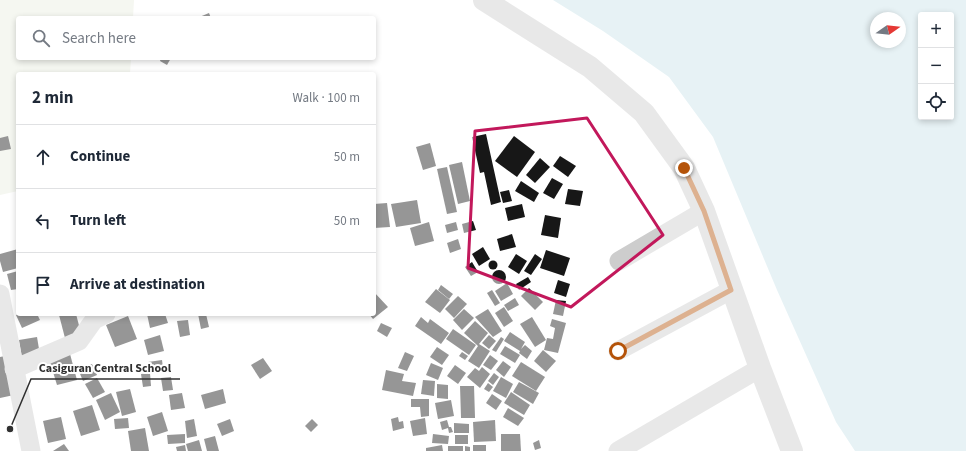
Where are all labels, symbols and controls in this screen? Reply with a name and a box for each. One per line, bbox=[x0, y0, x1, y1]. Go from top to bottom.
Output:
north arrow bbox=[870, 12, 906, 48]
map controls bbox=[918, 12, 954, 120]
button: + bbox=[918, 12, 954, 48]
search box bbox=[16, 16, 376, 60]
icon: search bbox=[30, 27, 52, 49]
text: Search here bbox=[62, 28, 136, 49]
button: − bbox=[918, 48, 954, 84]
button: locate bbox=[918, 84, 954, 120]
text: 2 min bbox=[32, 86, 73, 110]
text: Walk · 100 m bbox=[292, 89, 360, 107]
icon: ahead bbox=[32, 146, 54, 168]
text: Continue bbox=[70, 146, 130, 167]
text: 50 m bbox=[334, 148, 360, 166]
route end bbox=[675, 159, 693, 177]
icon: left bbox=[32, 210, 54, 232]
text: Turn left bbox=[70, 210, 126, 231]
text: 50 m bbox=[334, 212, 360, 230]
icon: arrive bbox=[32, 274, 54, 296]
text: Arrive at destination bbox=[70, 274, 205, 295]
route start bbox=[609, 342, 627, 360]
callout: Casiguran Central School bbox=[31, 355, 180, 379]
text: Casiguran Central School bbox=[39, 360, 172, 377]

